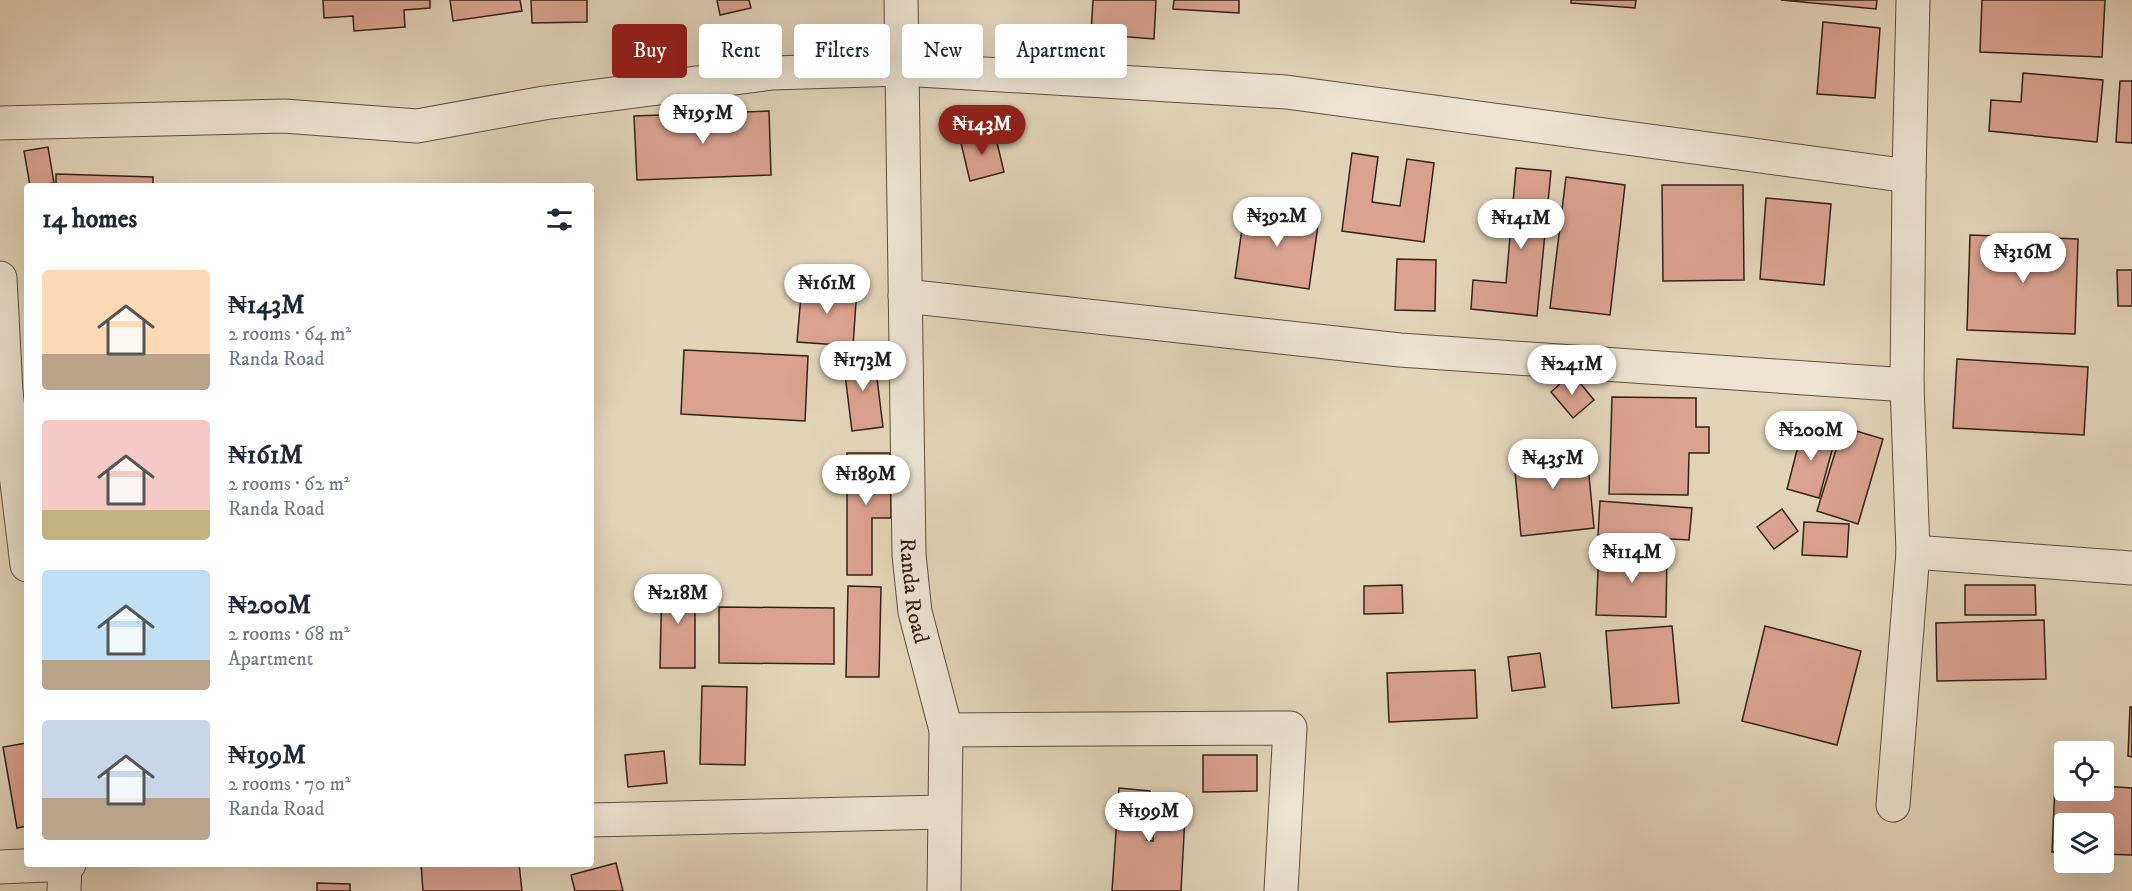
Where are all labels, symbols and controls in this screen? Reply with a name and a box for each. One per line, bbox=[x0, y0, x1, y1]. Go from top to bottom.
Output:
chip: Buy bbox=[612, 24, 687, 78]
chip: Rent bbox=[699, 24, 782, 78]
chip: Filters bbox=[794, 24, 890, 78]
chip: New bbox=[902, 24, 983, 78]
chip: Apartment bbox=[995, 24, 1127, 78]
pin: ₦195M bbox=[661, 94, 745, 145]
text: ₦195M bbox=[673, 101, 733, 126]
pin: ₦143M bbox=[940, 105, 1024, 156]
text: ₦143M bbox=[952, 112, 1012, 137]
pin: ₦392M bbox=[1235, 197, 1319, 248]
pin: ₦141M bbox=[1479, 199, 1563, 250]
text: 14 homes bbox=[42, 203, 137, 236]
icon: filters bbox=[543, 203, 576, 236]
text: ₦392M bbox=[1247, 204, 1307, 229]
text: ₦141M bbox=[1492, 206, 1550, 231]
pin: ₦316M bbox=[1981, 233, 2065, 284]
text: ₦316M bbox=[1994, 240, 2052, 265]
pin: ₦161M bbox=[785, 264, 869, 315]
text: ₦161M bbox=[798, 271, 856, 296]
text: ₦143M bbox=[228, 289, 305, 322]
icon: home bbox=[90, 294, 162, 366]
text: 2 rooms · 64 m² bbox=[228, 322, 351, 347]
pin: ₦173M bbox=[821, 341, 905, 392]
pin: ₦241M bbox=[1530, 345, 1614, 396]
text: Randa Road bbox=[228, 347, 324, 372]
text: ₦173M bbox=[834, 348, 892, 373]
text: ₦241M bbox=[1541, 352, 1603, 377]
pin: ₦200M bbox=[1769, 411, 1853, 462]
text: ₦200M bbox=[1779, 418, 1843, 443]
text: ₦161M bbox=[228, 439, 303, 472]
pin: ₦435M bbox=[1511, 439, 1595, 490]
icon: home bbox=[90, 444, 162, 516]
text: ₦435M bbox=[1522, 446, 1584, 471]
pin: ₦189M bbox=[824, 455, 908, 506]
text: ₦189M bbox=[836, 462, 896, 487]
text: 2 rooms · 62 m² bbox=[228, 472, 350, 497]
text: Randa Road bbox=[228, 497, 324, 522]
pin: ₦114M bbox=[1590, 533, 1674, 584]
street label: Randa Road bbox=[894, 538, 935, 646]
text: ₦114M bbox=[1603, 540, 1661, 565]
pin: ₦218M bbox=[636, 574, 720, 625]
text: ₦218M bbox=[648, 581, 708, 606]
text: ₦200M bbox=[228, 589, 311, 622]
icon: home bbox=[90, 594, 162, 666]
text: 2 rooms · 68 m² bbox=[228, 622, 350, 647]
text: Apartment bbox=[228, 647, 313, 672]
text: ₦199M bbox=[228, 739, 306, 772]
map controls bbox=[2054, 741, 2114, 873]
button: locate bbox=[2054, 741, 2114, 801]
icon: home bbox=[90, 744, 162, 816]
text: 2 rooms · 70 m² bbox=[228, 772, 351, 797]
pin: ₦199M bbox=[1107, 792, 1191, 843]
text: Randa Road bbox=[228, 797, 324, 822]
text: ₦199M bbox=[1119, 799, 1179, 824]
button: layers bbox=[2054, 813, 2114, 873]

